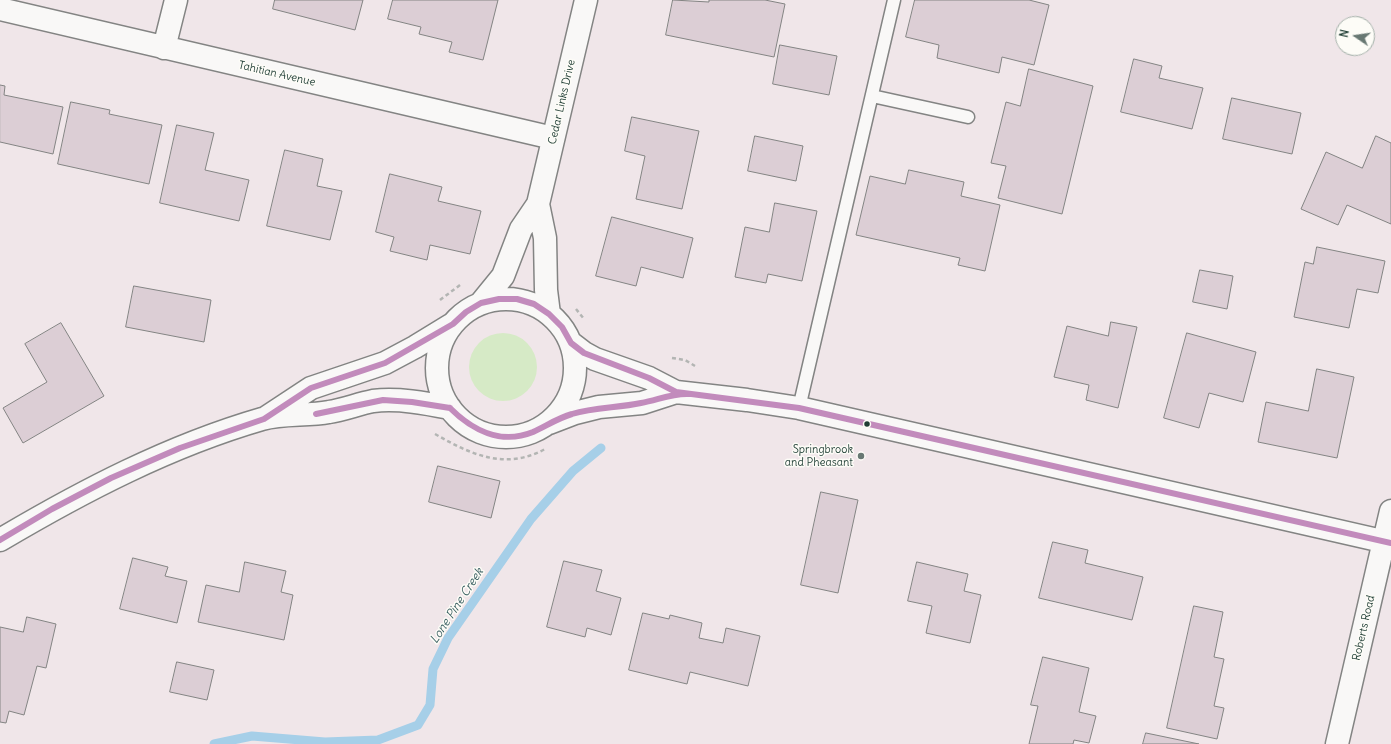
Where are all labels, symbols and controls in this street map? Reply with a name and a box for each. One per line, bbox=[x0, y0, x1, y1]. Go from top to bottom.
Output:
north arrow bbox=[1335, 16, 1375, 56]
text: N bbox=[1337, 28, 1352, 39]
street label: Cedar Links Drive bbox=[546, 58, 578, 146]
street label: Tahitian Avenue bbox=[237, 59, 317, 89]
unlabelled marker bbox=[862, 419, 872, 429]
place label: Springbrook and Pheasant bbox=[785, 443, 853, 469]
marker: Springbrook and Pheasant bbox=[856, 451, 866, 461]
water label: Lone Pine Creek bbox=[427, 566, 487, 646]
street label: Roberts Road bbox=[1350, 594, 1378, 662]

